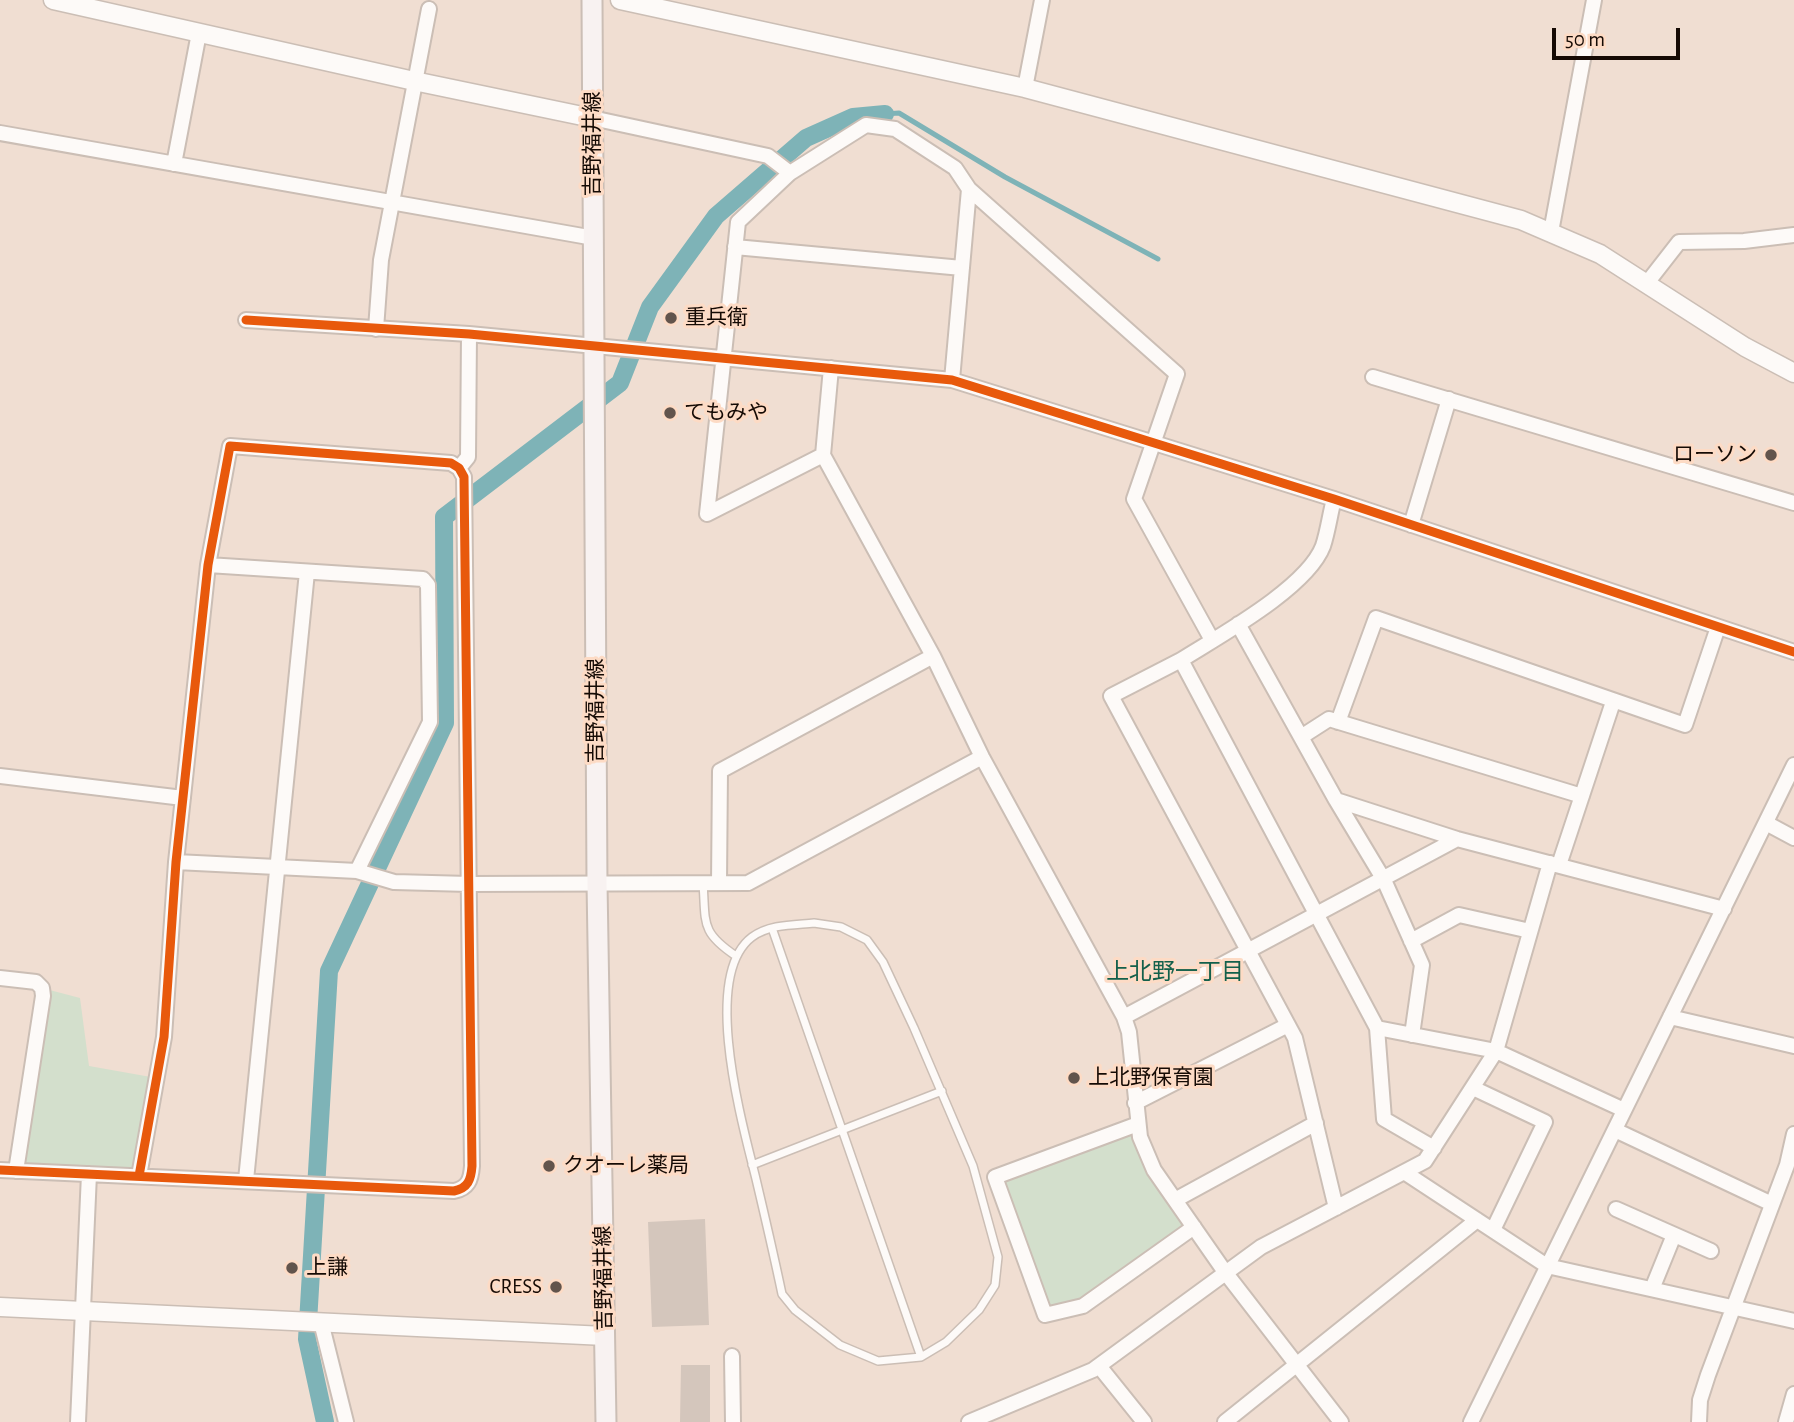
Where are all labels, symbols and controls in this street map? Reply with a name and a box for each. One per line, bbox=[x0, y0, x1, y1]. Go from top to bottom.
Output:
scale bar bbox=[1556, 14, 1684, 58]
text: 50 m bbox=[1565, 29, 1605, 50]
street label: 吉野福井線 bbox=[580, 92, 606, 196]
place label: 重兵衛 bbox=[685, 305, 748, 331]
marker: 重兵衛 bbox=[663, 310, 679, 326]
place label: てもみや bbox=[684, 400, 768, 426]
marker: てもみや bbox=[662, 405, 678, 421]
place label: ローソン bbox=[1673, 442, 1757, 468]
marker: ローソン bbox=[1763, 447, 1779, 463]
street label: 吉野福井線 bbox=[583, 659, 609, 763]
district label: 上北野一丁目 bbox=[1106, 958, 1244, 986]
place label: 上北野保育園 bbox=[1088, 1065, 1214, 1091]
marker: 上北野保育園 bbox=[1066, 1070, 1082, 1086]
place label: クオーレ薬局 bbox=[563, 1153, 689, 1179]
marker: クオーレ薬局 bbox=[541, 1158, 557, 1174]
street label: 吉野福井線 bbox=[590, 1225, 618, 1331]
place label: 上謙 bbox=[306, 1255, 348, 1281]
marker: 上謙 bbox=[284, 1260, 300, 1276]
place label: CRESS bbox=[489, 1274, 542, 1300]
marker: CRESS bbox=[548, 1279, 564, 1295]

